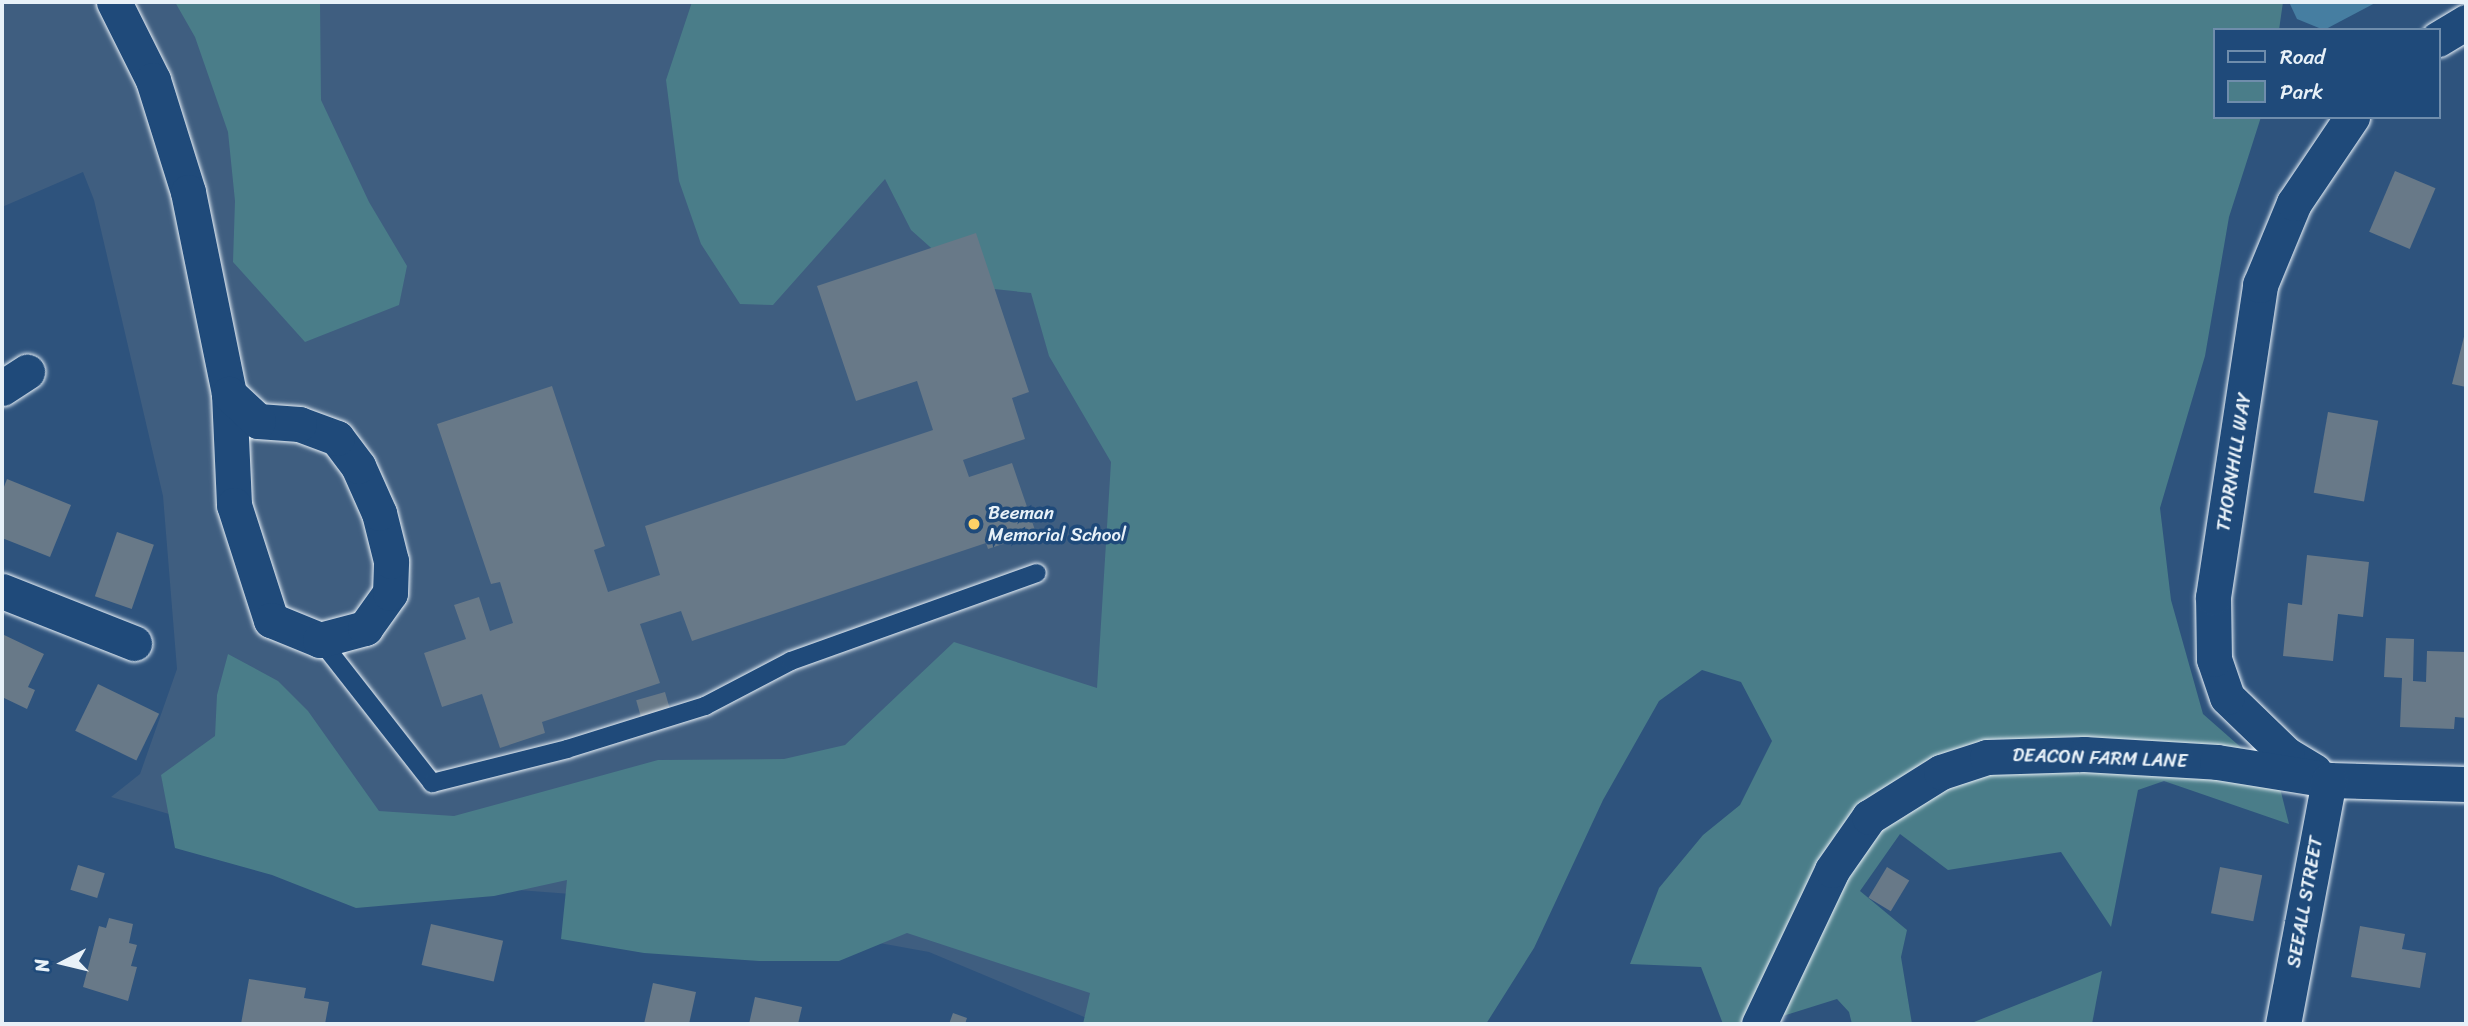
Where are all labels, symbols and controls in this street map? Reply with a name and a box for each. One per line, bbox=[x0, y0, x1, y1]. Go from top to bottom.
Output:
legend bbox=[2212, 28, 2440, 119]
text: Road bbox=[2280, 38, 2325, 76]
text: Park bbox=[2280, 73, 2323, 111]
street label: THORNHILL WAY bbox=[2212, 392, 2256, 532]
place label: Beeman Memorial School bbox=[988, 502, 1127, 546]
marker: Beeman Memorial School bbox=[966, 516, 982, 532]
street label: DEACON FARM LANE bbox=[2012, 744, 2188, 772]
street label: SEEALL STREET bbox=[2282, 835, 2328, 969]
north arrow bbox=[28, 928, 98, 998]
text: N bbox=[24, 957, 59, 974]

